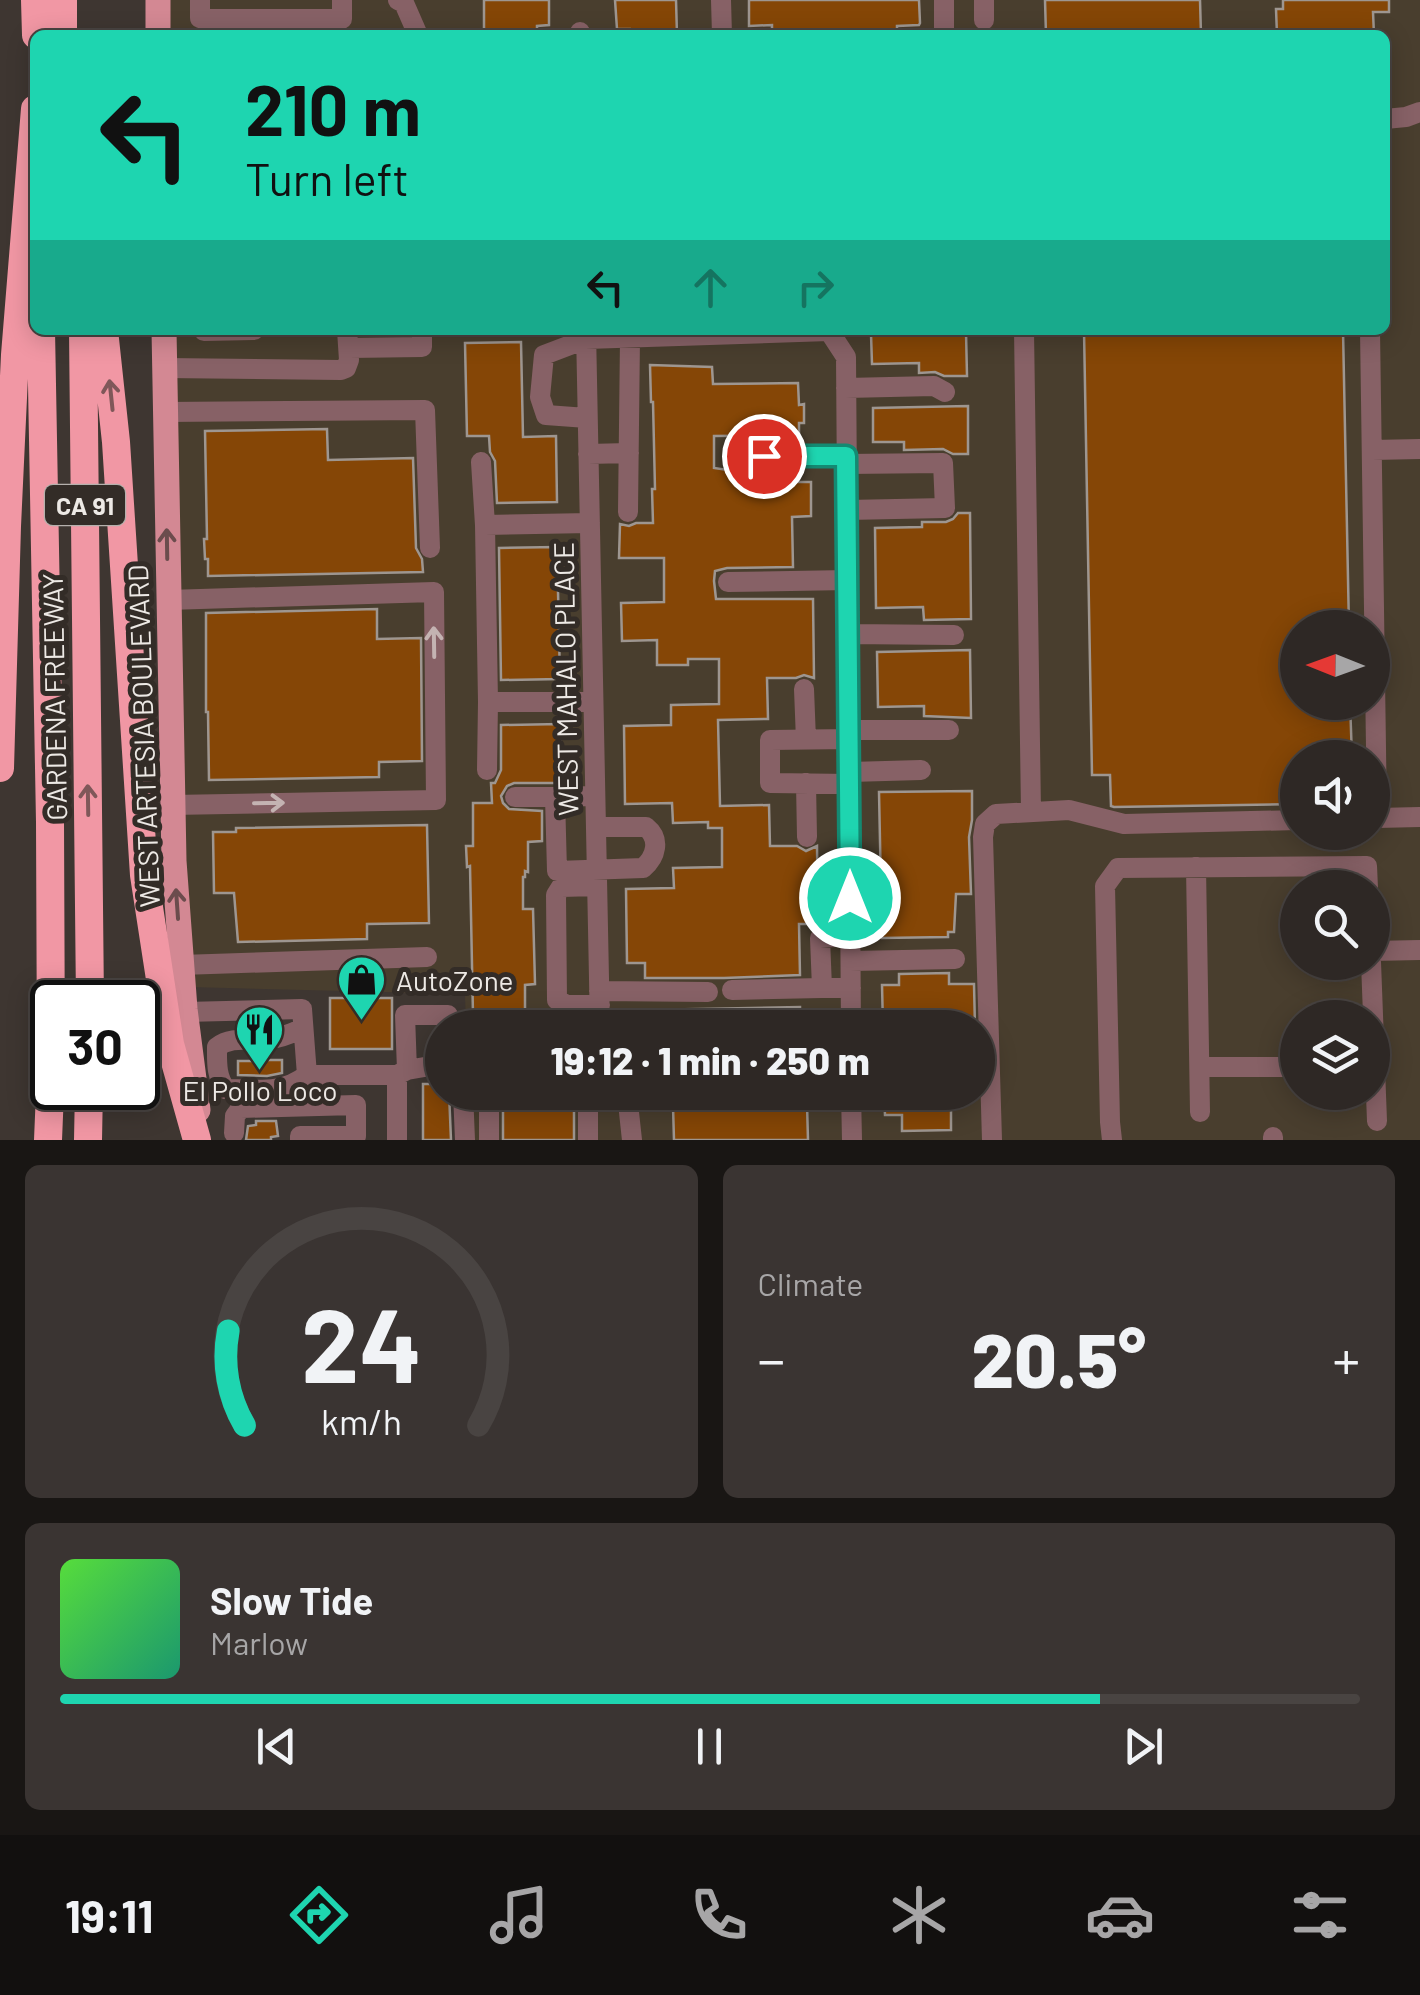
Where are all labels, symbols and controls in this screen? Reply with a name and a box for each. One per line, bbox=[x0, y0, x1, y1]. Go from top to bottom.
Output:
text: 210 m bbox=[245, 66, 421, 150]
icon: left bbox=[80, 70, 210, 200]
text: Turn left bbox=[245, 151, 409, 205]
icon: left bbox=[578, 260, 633, 315]
icon: ahead bbox=[683, 260, 738, 315]
icon: right bbox=[788, 260, 843, 315]
one-way arrow bbox=[101, 379, 120, 412]
pin bbox=[722, 414, 807, 499]
icon: arrive bbox=[737, 429, 792, 484]
road number: CA 91 bbox=[45, 485, 125, 525]
one-way arrow bbox=[158, 529, 177, 561]
street label: WEST MAHALO PLACE bbox=[546, 542, 584, 816]
street label: WEST ARTESIA BOULEVARD bbox=[120, 564, 166, 908]
street label: GARDENA FREEWAY bbox=[35, 573, 73, 821]
north arrow bbox=[1280, 610, 1390, 720]
map controls bbox=[1280, 610, 1390, 1110]
one-way arrow bbox=[424, 626, 444, 658]
button: sound bbox=[1280, 740, 1390, 850]
one-way arrow bbox=[78, 785, 98, 818]
one-way arrow bbox=[252, 794, 285, 812]
position arrow bbox=[798, 846, 902, 950]
button: search bbox=[1280, 870, 1390, 980]
one-way arrow bbox=[167, 888, 186, 920]
shop icon: AutoZone bbox=[335, 954, 387, 1022]
place label: AutoZone bbox=[396, 963, 514, 997]
speed limit sign: 30 bbox=[30, 980, 160, 1110]
button: layers bbox=[1280, 1000, 1390, 1110]
restaurant icon: El Pollo Loco bbox=[234, 1004, 286, 1072]
text: 19:12 · 1 min · 250 m bbox=[550, 1037, 870, 1083]
place label: El Pollo Loco bbox=[183, 1073, 337, 1107]
text: Climate bbox=[758, 1264, 863, 1302]
text: 24 bbox=[301, 1279, 422, 1404]
text: 20.5° bbox=[971, 1313, 1146, 1403]
text: − bbox=[758, 1325, 785, 1391]
text: + bbox=[1332, 1325, 1360, 1391]
text: km/h bbox=[321, 1399, 402, 1442]
text: Slow Tide bbox=[210, 1577, 373, 1623]
text: Marlow bbox=[210, 1623, 308, 1661]
icon: previous bbox=[249, 1719, 304, 1774]
icon: pause bbox=[682, 1719, 737, 1774]
icon: next bbox=[1116, 1719, 1171, 1774]
icon: directions bbox=[284, 1880, 354, 1950]
icon: music bbox=[484, 1880, 554, 1950]
icon: phone bbox=[684, 1880, 754, 1950]
icon: climate bbox=[884, 1880, 954, 1950]
icon: car bbox=[1085, 1880, 1155, 1950]
icon: filters bbox=[1285, 1880, 1355, 1950]
text: 19:11 bbox=[65, 1888, 154, 1942]

